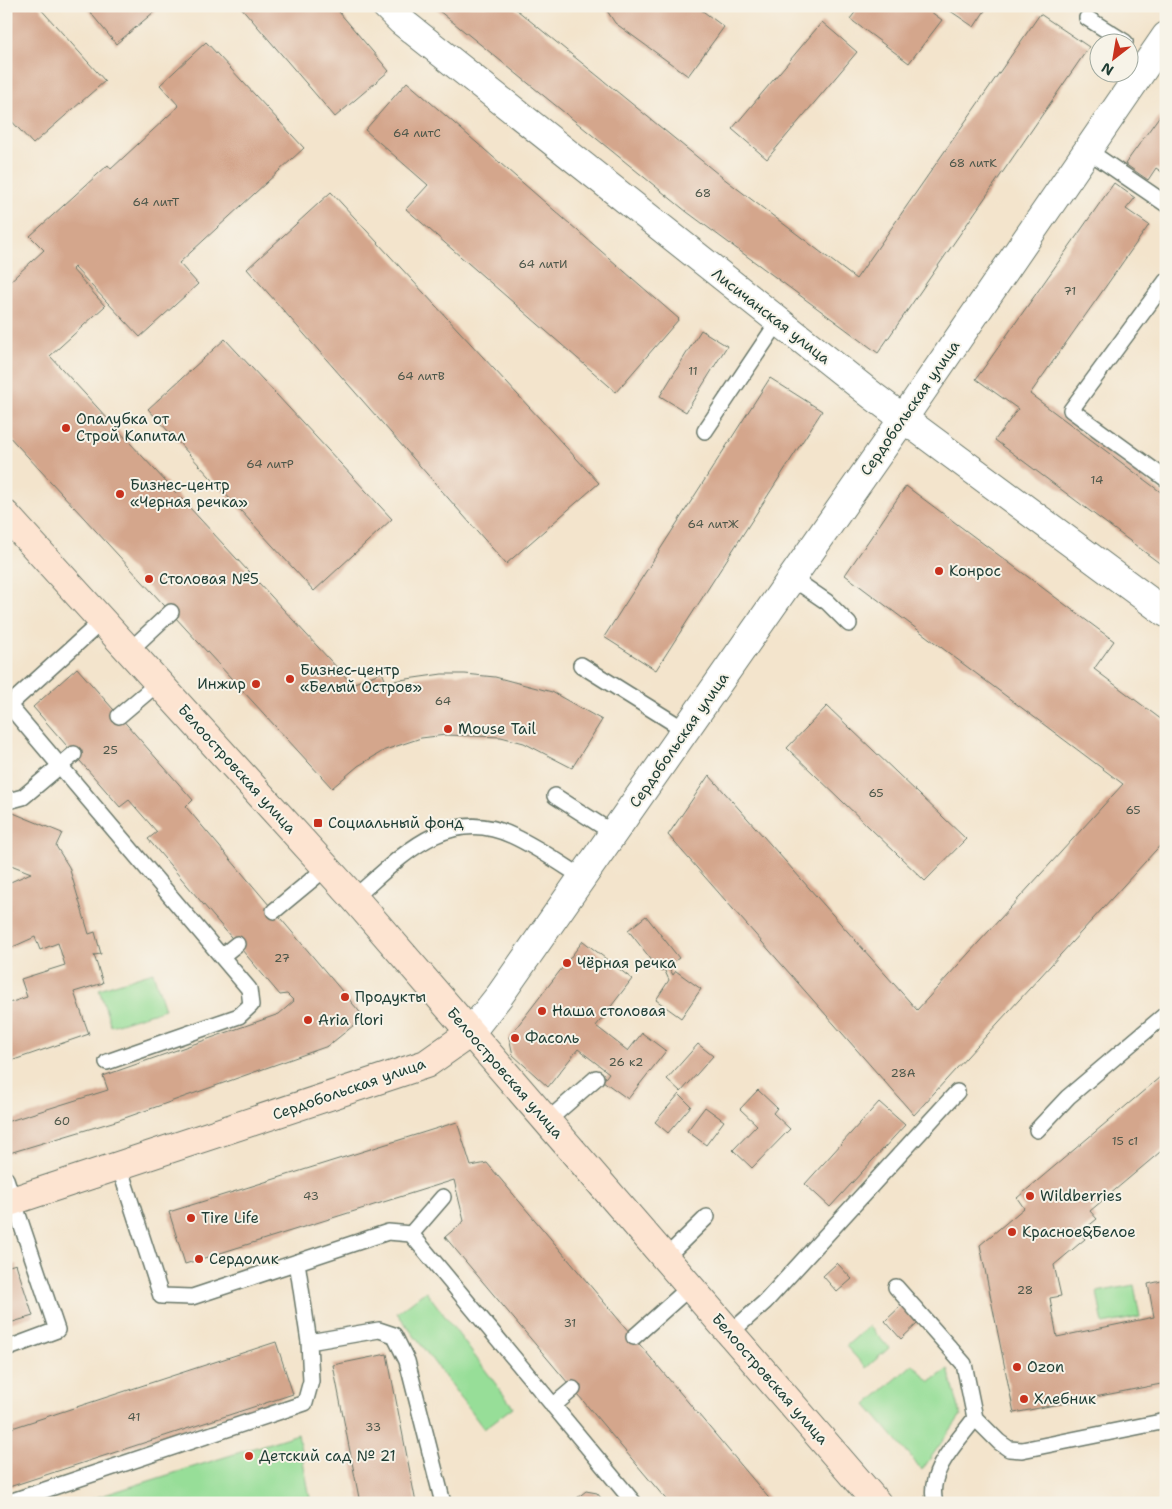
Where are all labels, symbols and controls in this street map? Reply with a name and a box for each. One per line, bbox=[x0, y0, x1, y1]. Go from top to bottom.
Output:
north arrow bbox=[1090, 32, 1140, 82]
text: N bbox=[1098, 59, 1117, 80]
house number: 64 литС bbox=[393, 125, 441, 141]
house number: 68 литК bbox=[949, 155, 997, 171]
house number: 68 bbox=[695, 185, 711, 201]
house number: 64 литТ bbox=[133, 194, 180, 210]
house number: 64 литИ bbox=[519, 256, 567, 272]
street label: Лисичанская улица bbox=[708, 263, 835, 369]
house number: 71 bbox=[1064, 283, 1076, 299]
street label: Сердобольская улица bbox=[856, 336, 965, 480]
house number: 11 bbox=[688, 363, 698, 379]
house number: 64 литВ bbox=[397, 368, 445, 384]
place label: Опалубка от Строй Капитал bbox=[76, 409, 186, 446]
marker: Опалубка от Строй Капитал bbox=[60, 422, 72, 434]
house number: 64 литР bbox=[246, 456, 294, 472]
house number: 14 bbox=[1091, 472, 1103, 488]
place label: Бизнес-центр «Черная речка» bbox=[130, 475, 248, 512]
marker: Бизнес-центр «Черная речка» bbox=[114, 488, 126, 500]
house number: 64 литЖ bbox=[687, 516, 739, 532]
place label: Конрос bbox=[949, 561, 1001, 581]
marker: Конрос bbox=[933, 565, 945, 577]
place label: Столовая №5 bbox=[159, 569, 259, 589]
marker: Столовая №5 bbox=[143, 573, 155, 585]
place label: Бизнес-центр «Белый Остров» bbox=[300, 660, 422, 697]
street label: Сердобольская улица bbox=[625, 668, 734, 812]
marker: Бизнес-центр «Белый Остров» bbox=[284, 673, 296, 685]
place label: Инжир bbox=[197, 674, 246, 694]
marker: Инжир bbox=[250, 678, 262, 690]
house number: 64 bbox=[435, 693, 451, 709]
street label: Белоостровская улица bbox=[173, 700, 301, 839]
place label: Mouse Tail bbox=[458, 719, 537, 739]
marker: Mouse Tail bbox=[442, 723, 454, 735]
house number: 25 bbox=[102, 742, 118, 758]
house number: 65 bbox=[868, 785, 884, 801]
house number: 65 bbox=[1125, 802, 1141, 818]
place label: Социальный фонд bbox=[328, 813, 464, 833]
marker: Социальный фонд bbox=[312, 817, 324, 829]
house number: 27 bbox=[274, 950, 290, 966]
place label: Чёрная речка bbox=[577, 953, 677, 973]
marker: Чёрная речка bbox=[561, 957, 573, 969]
place label: Продукты bbox=[355, 987, 426, 1007]
marker: Продукты bbox=[339, 991, 351, 1003]
place label: Наша столовая bbox=[552, 1001, 666, 1021]
street label: Белоостровская улица bbox=[442, 1003, 568, 1143]
marker: Наша столовая bbox=[536, 1005, 548, 1017]
place label: Аria flori bbox=[318, 1010, 383, 1030]
marker: Аria flori bbox=[302, 1014, 314, 1026]
place label: Фасоль bbox=[525, 1028, 580, 1048]
marker: Фасоль bbox=[509, 1032, 521, 1044]
street label: Сердобольская улица bbox=[270, 1053, 429, 1125]
house number: 26 к2 bbox=[609, 1054, 643, 1070]
house number: 28А bbox=[890, 1065, 916, 1081]
house number: 60 bbox=[54, 1113, 70, 1129]
house number: 15 с1 bbox=[1112, 1133, 1138, 1149]
place label: Wildberries bbox=[1040, 1186, 1122, 1206]
house number: 43 bbox=[303, 1188, 319, 1204]
marker: Wildberries bbox=[1024, 1190, 1036, 1202]
place label: Tire Life bbox=[201, 1208, 259, 1228]
marker: Tire Life bbox=[185, 1212, 197, 1224]
place label: Красное&Белое bbox=[1022, 1222, 1136, 1242]
marker: Красное&Белое bbox=[1006, 1226, 1018, 1238]
place label: Сердолик bbox=[209, 1249, 279, 1269]
marker: Сердолик bbox=[193, 1253, 205, 1265]
house number: 28 bbox=[1017, 1282, 1033, 1298]
street label: Белоостровская улица bbox=[707, 1309, 833, 1449]
house number: 31 bbox=[564, 1315, 576, 1331]
place label: Ozon bbox=[1027, 1357, 1064, 1377]
marker: Ozon bbox=[1011, 1361, 1023, 1373]
place label: Хлебник bbox=[1034, 1389, 1096, 1409]
marker: Хлебник bbox=[1018, 1393, 1030, 1405]
house number: 41 bbox=[128, 1409, 140, 1425]
house number: 33 bbox=[365, 1419, 381, 1435]
place label: Детский сад № 21 bbox=[259, 1446, 396, 1466]
marker: Детский сад № 21 bbox=[243, 1450, 255, 1462]

